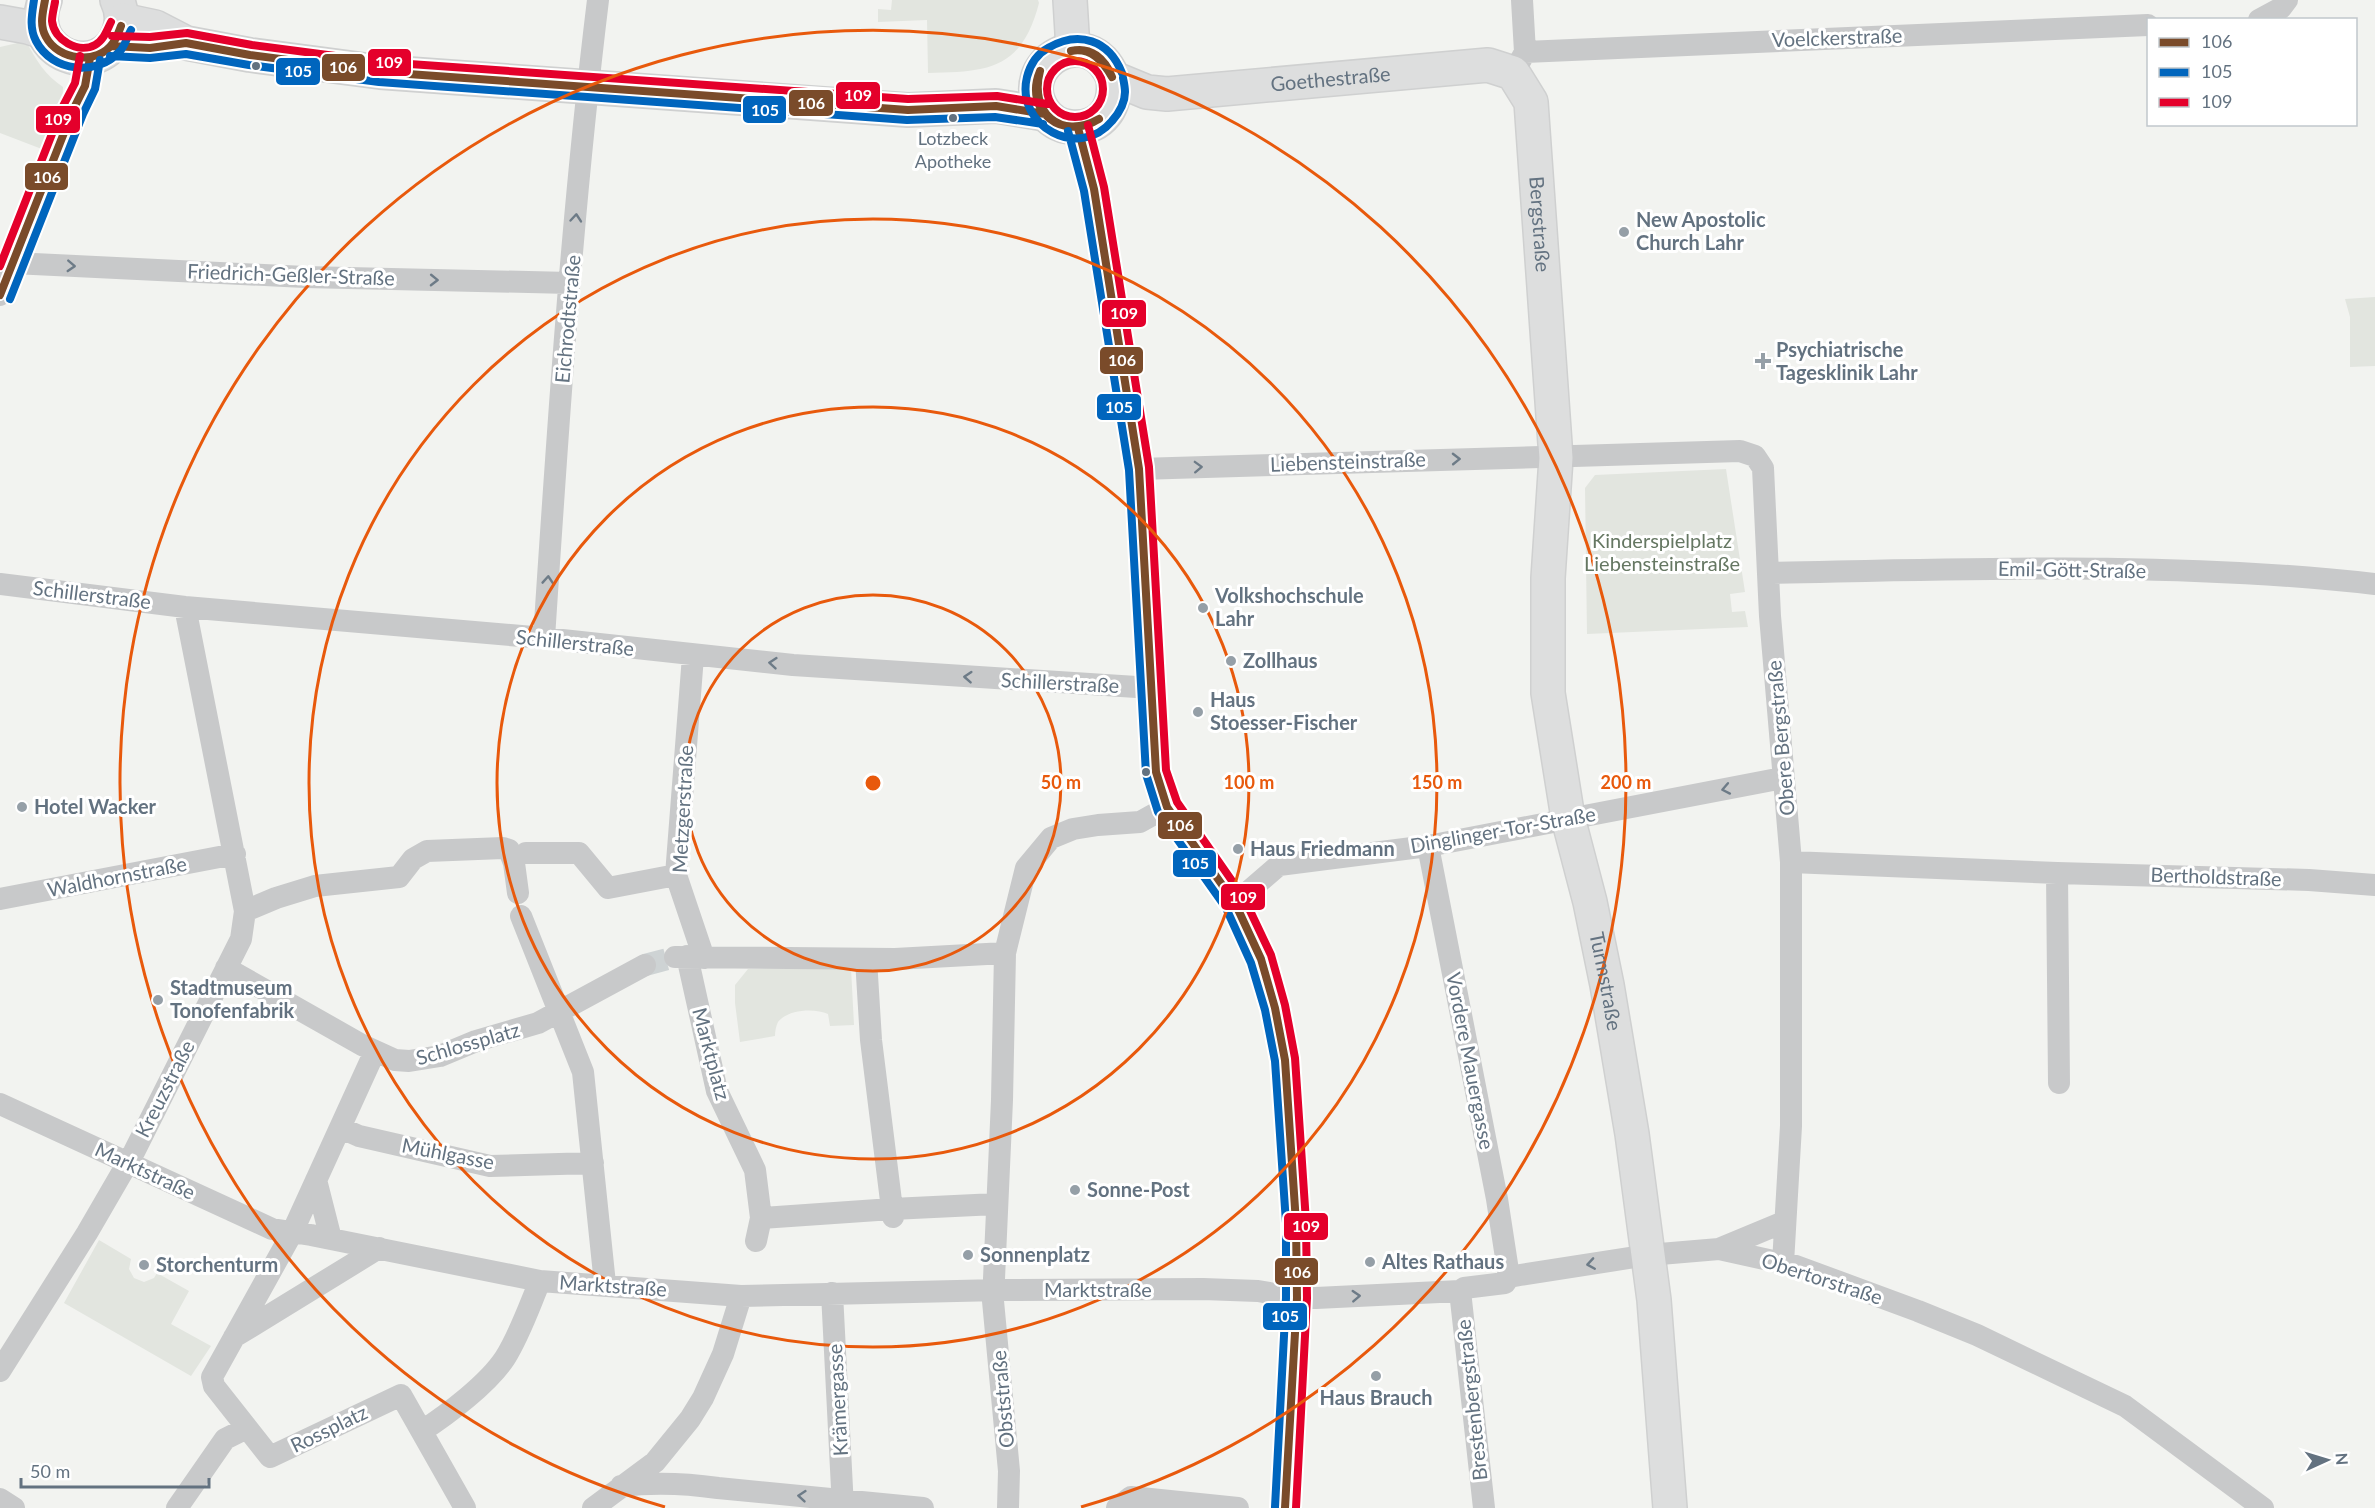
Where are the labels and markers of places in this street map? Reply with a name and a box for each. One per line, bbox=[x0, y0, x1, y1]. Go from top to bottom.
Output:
unlabelled marker bbox=[250, 60, 262, 72]
marker: Lotzbeck Apotheke bbox=[947, 112, 959, 124]
place label: Lotzbeck Apotheke bbox=[915, 127, 991, 172]
place label: New Apostolic Church Lahr bbox=[1636, 207, 1766, 254]
marker: New Apostolic Church Lahr bbox=[1617, 225, 1631, 239]
place label: Psychiatrische Tagesklinik Lahr bbox=[1776, 337, 1918, 384]
marker: Psychiatrische Tagesklinik Lahr bbox=[1754, 352, 1772, 370]
place label: Volkshochschule Lahr bbox=[1214, 583, 1364, 630]
marker: Volkshochschule Lahr bbox=[1196, 601, 1210, 615]
place label: Zollhaus bbox=[1243, 648, 1318, 672]
marker: Zollhaus bbox=[1224, 654, 1238, 668]
place label: Haus Stoesser-Fischer bbox=[1210, 687, 1358, 734]
marker: Haus Stoesser-Fischer bbox=[1191, 705, 1205, 719]
unlabelled marker bbox=[1140, 766, 1152, 778]
centre of rings bbox=[863, 773, 883, 793]
place label: Hotel Wacker bbox=[34, 794, 157, 818]
marker: Hotel Wacker bbox=[15, 800, 29, 814]
place label: Haus Friedmann bbox=[1250, 836, 1395, 860]
marker: Haus Friedmann bbox=[1231, 842, 1245, 856]
place label: Stadtmuseum Tonofenfabrik bbox=[170, 975, 294, 1022]
marker: Stadtmuseum Tonofenfabrik bbox=[151, 993, 165, 1007]
place label: Sonne-Post bbox=[1087, 1177, 1190, 1201]
marker: Sonne-Post bbox=[1068, 1183, 1082, 1197]
place label: Sonnenplatz bbox=[980, 1242, 1090, 1266]
marker: Sonnenplatz bbox=[961, 1248, 975, 1262]
place label: Altes Rathaus bbox=[1381, 1249, 1504, 1273]
place label: Storchenturm bbox=[156, 1252, 278, 1276]
marker: Altes Rathaus bbox=[1363, 1255, 1377, 1269]
marker: Storchenturm bbox=[137, 1258, 151, 1272]
marker: Haus Brauch bbox=[1369, 1369, 1383, 1383]
place label: Haus Brauch bbox=[1320, 1385, 1432, 1409]

